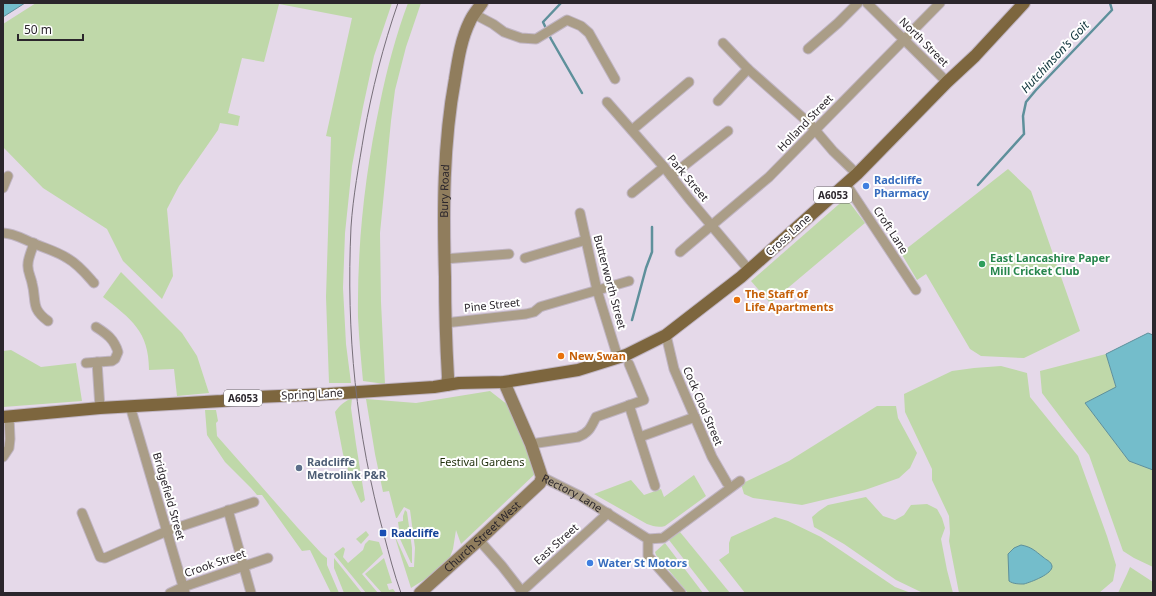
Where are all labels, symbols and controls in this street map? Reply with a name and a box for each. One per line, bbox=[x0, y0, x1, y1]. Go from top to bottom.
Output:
street label: North Street bbox=[896, 14, 952, 70]
scale bar bbox=[18, 16, 83, 42]
water label: Hutchinson's Goit bbox=[1017, 16, 1093, 96]
text: 50 m bbox=[24, 21, 52, 38]
street label: Holland Street bbox=[774, 91, 836, 154]
street label: Park Street bbox=[664, 151, 712, 204]
street label: Bury Road bbox=[436, 164, 452, 218]
place label: Radcliffe Pharmacy bbox=[874, 172, 929, 200]
marker: Radcliffe Pharmacy bbox=[861, 181, 871, 191]
road number: A6053 bbox=[814, 187, 852, 203]
street label: Croft Lane bbox=[871, 203, 912, 256]
street label: Cross Lane bbox=[762, 210, 814, 259]
street label: Butterworth Street bbox=[591, 233, 630, 331]
place label: East Lancashire Paper Mill Cricket Club bbox=[990, 250, 1110, 278]
marker: East Lancashire Paper Mill Cricket Club bbox=[977, 259, 987, 269]
place label: The Staff of Life Apartments bbox=[745, 286, 834, 314]
street label: Pine Street bbox=[463, 294, 521, 315]
marker: The Staff of Life Apartments bbox=[732, 295, 742, 305]
place label: New Swan bbox=[569, 348, 626, 363]
marker: New Swan bbox=[556, 351, 566, 361]
street label: Cock Clod Street bbox=[680, 364, 727, 448]
street label: Spring Lane bbox=[281, 384, 343, 403]
road number: A6053 bbox=[224, 390, 262, 406]
street label: Bridgefield Street bbox=[150, 450, 189, 541]
place label: Radcliffe Metrolink P&R bbox=[307, 454, 387, 482]
park label: Festival Gardens bbox=[440, 454, 525, 469]
marker: Radcliffe Metrolink P&R bbox=[294, 463, 304, 473]
street label: Rectory Lane bbox=[539, 470, 605, 515]
street label: Church Street West bbox=[440, 497, 523, 575]
street label: East Street bbox=[530, 520, 581, 568]
place label: Radcliffe bbox=[391, 525, 439, 540]
marker: Radcliffe bbox=[378, 528, 388, 538]
street label: Crook Street bbox=[182, 545, 248, 580]
place label: Water St Motors bbox=[598, 555, 688, 570]
marker: Water St Motors bbox=[585, 558, 595, 568]

